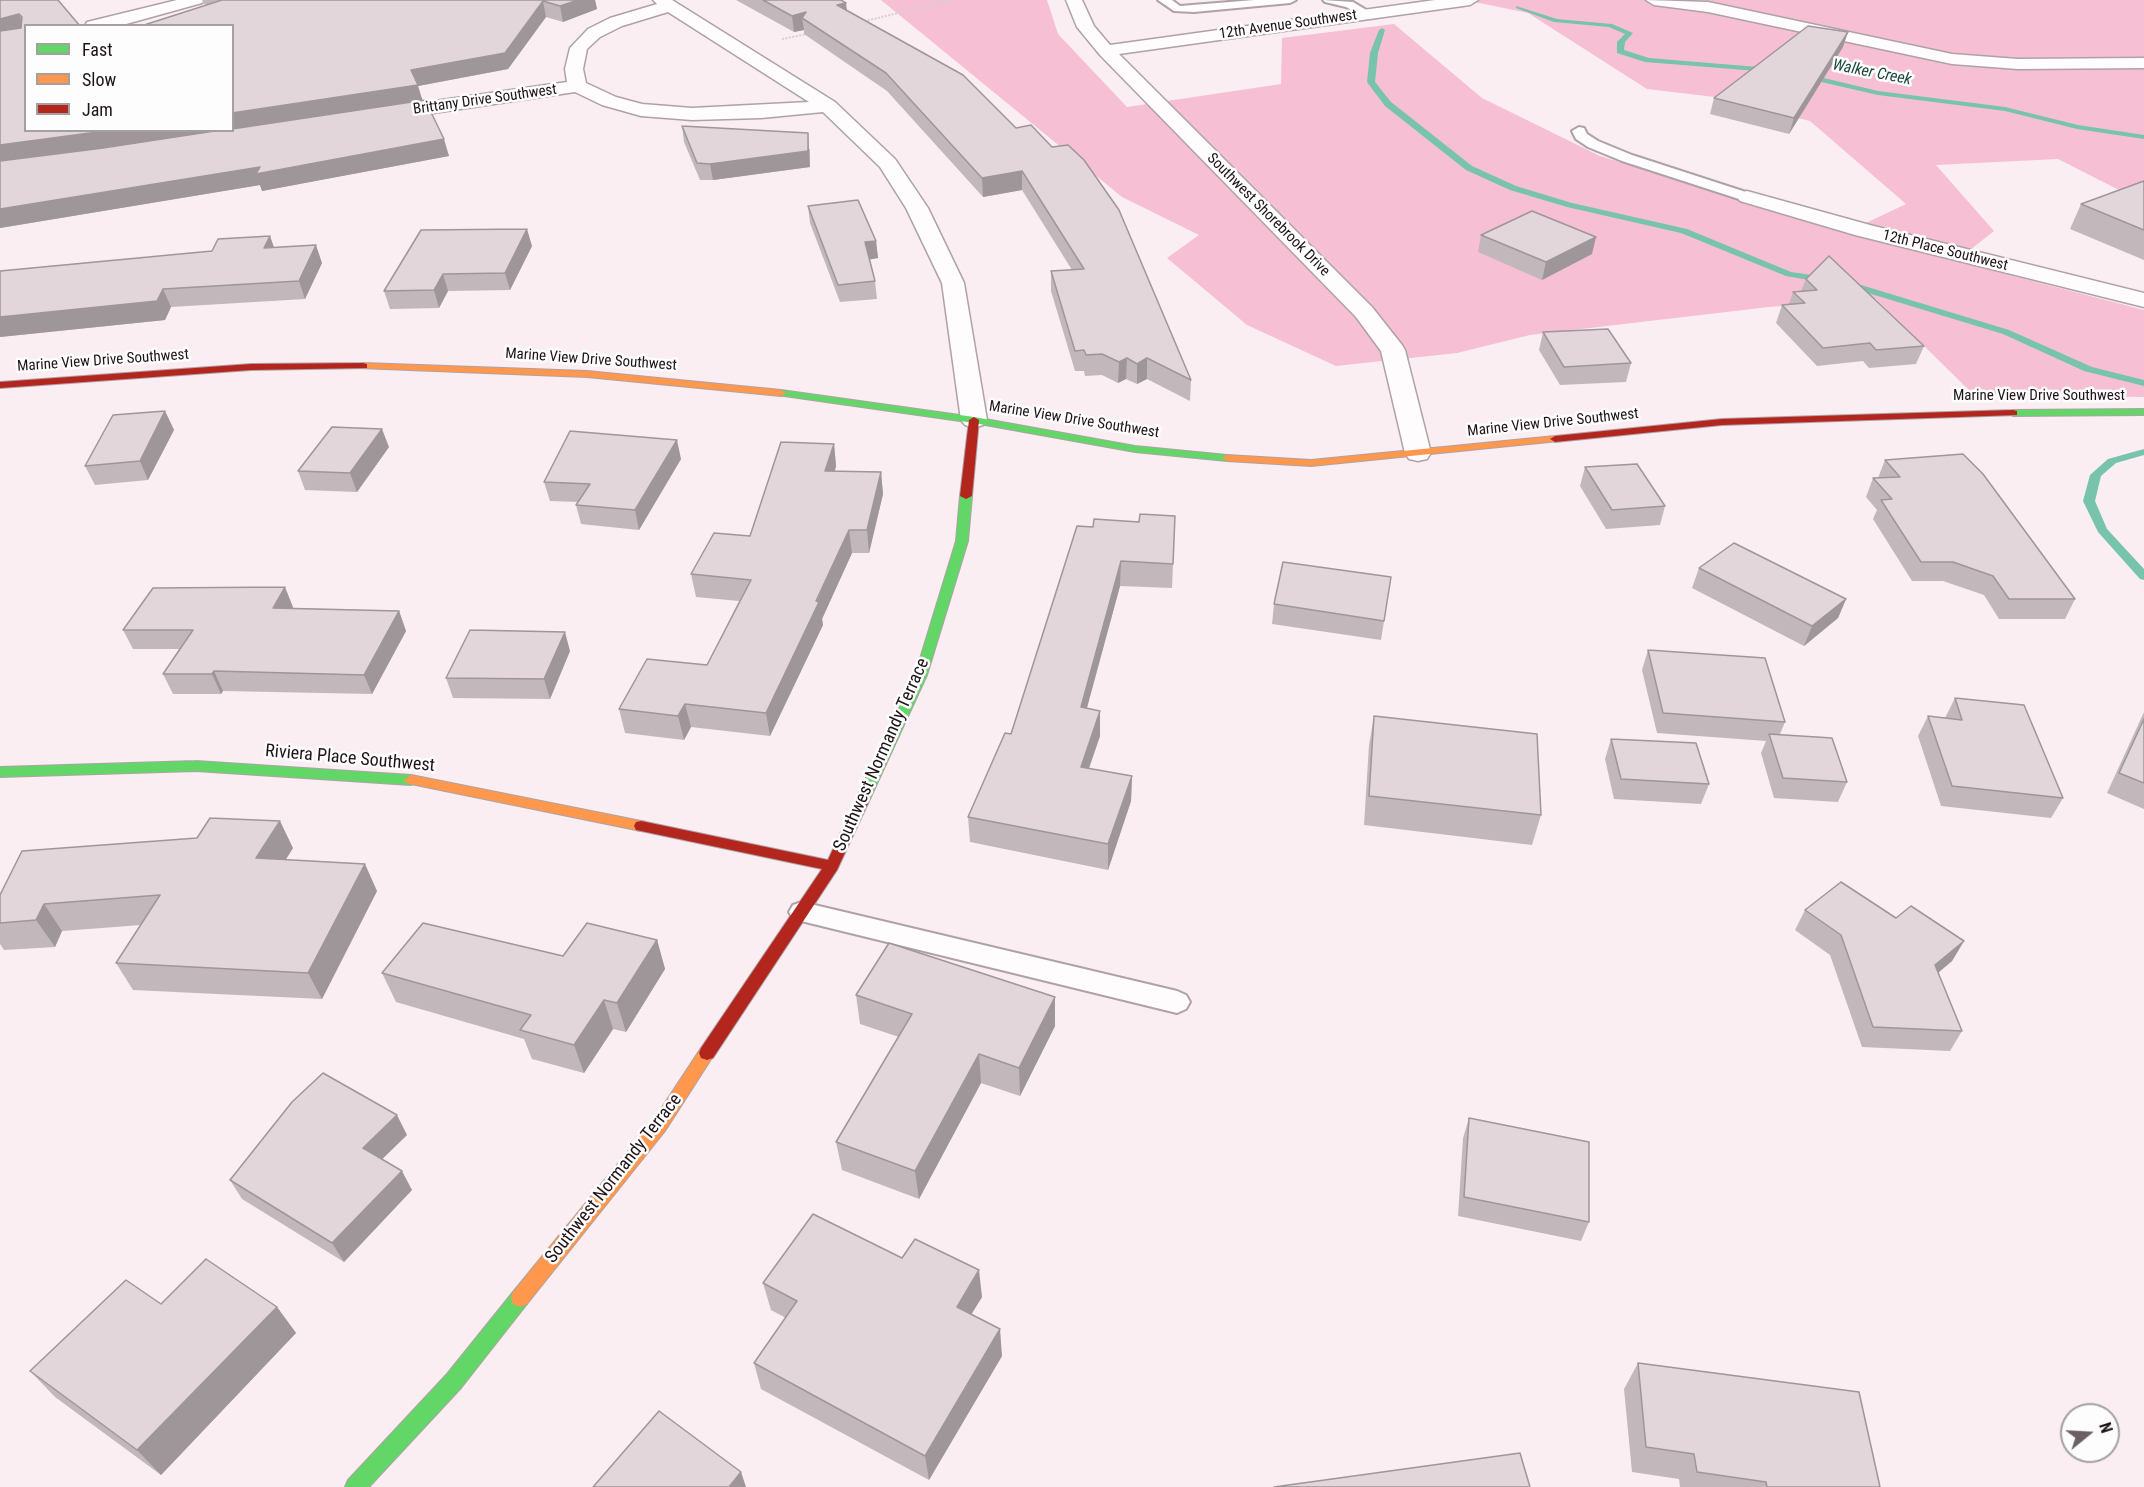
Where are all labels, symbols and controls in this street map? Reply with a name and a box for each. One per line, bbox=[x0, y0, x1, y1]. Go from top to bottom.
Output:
street label: 12th Avenue Southwest bbox=[1218, 6, 1358, 44]
legend bbox=[24, 24, 234, 132]
text: Fast bbox=[82, 39, 113, 60]
water label: Walker Creek bbox=[1831, 56, 1913, 90]
text: Slow bbox=[82, 69, 116, 90]
street label: Brittany Drive Southwest bbox=[412, 81, 558, 119]
text: Jam bbox=[82, 99, 113, 120]
street label: Southwest Shorebrook Drive bbox=[1203, 150, 1333, 280]
street label: 12th Place Southwest bbox=[1880, 227, 2010, 275]
street label: Marine View Drive Southwest bbox=[505, 345, 677, 375]
street label: Marine View Drive Southwest bbox=[17, 346, 189, 376]
street label: Marine View Drive Southwest bbox=[1953, 387, 2125, 405]
street label: Marine View Drive Southwest bbox=[988, 398, 1160, 442]
street label: Marine View Drive Southwest bbox=[1467, 405, 1639, 441]
street label: Southwest Normandy Terrace bbox=[830, 655, 934, 855]
street label: Riviera Place Southwest bbox=[264, 741, 436, 777]
street label: Southwest Normandy Terrace bbox=[541, 1090, 687, 1268]
north arrow bbox=[2060, 1403, 2120, 1463]
text: N bbox=[2095, 1420, 2116, 1435]

